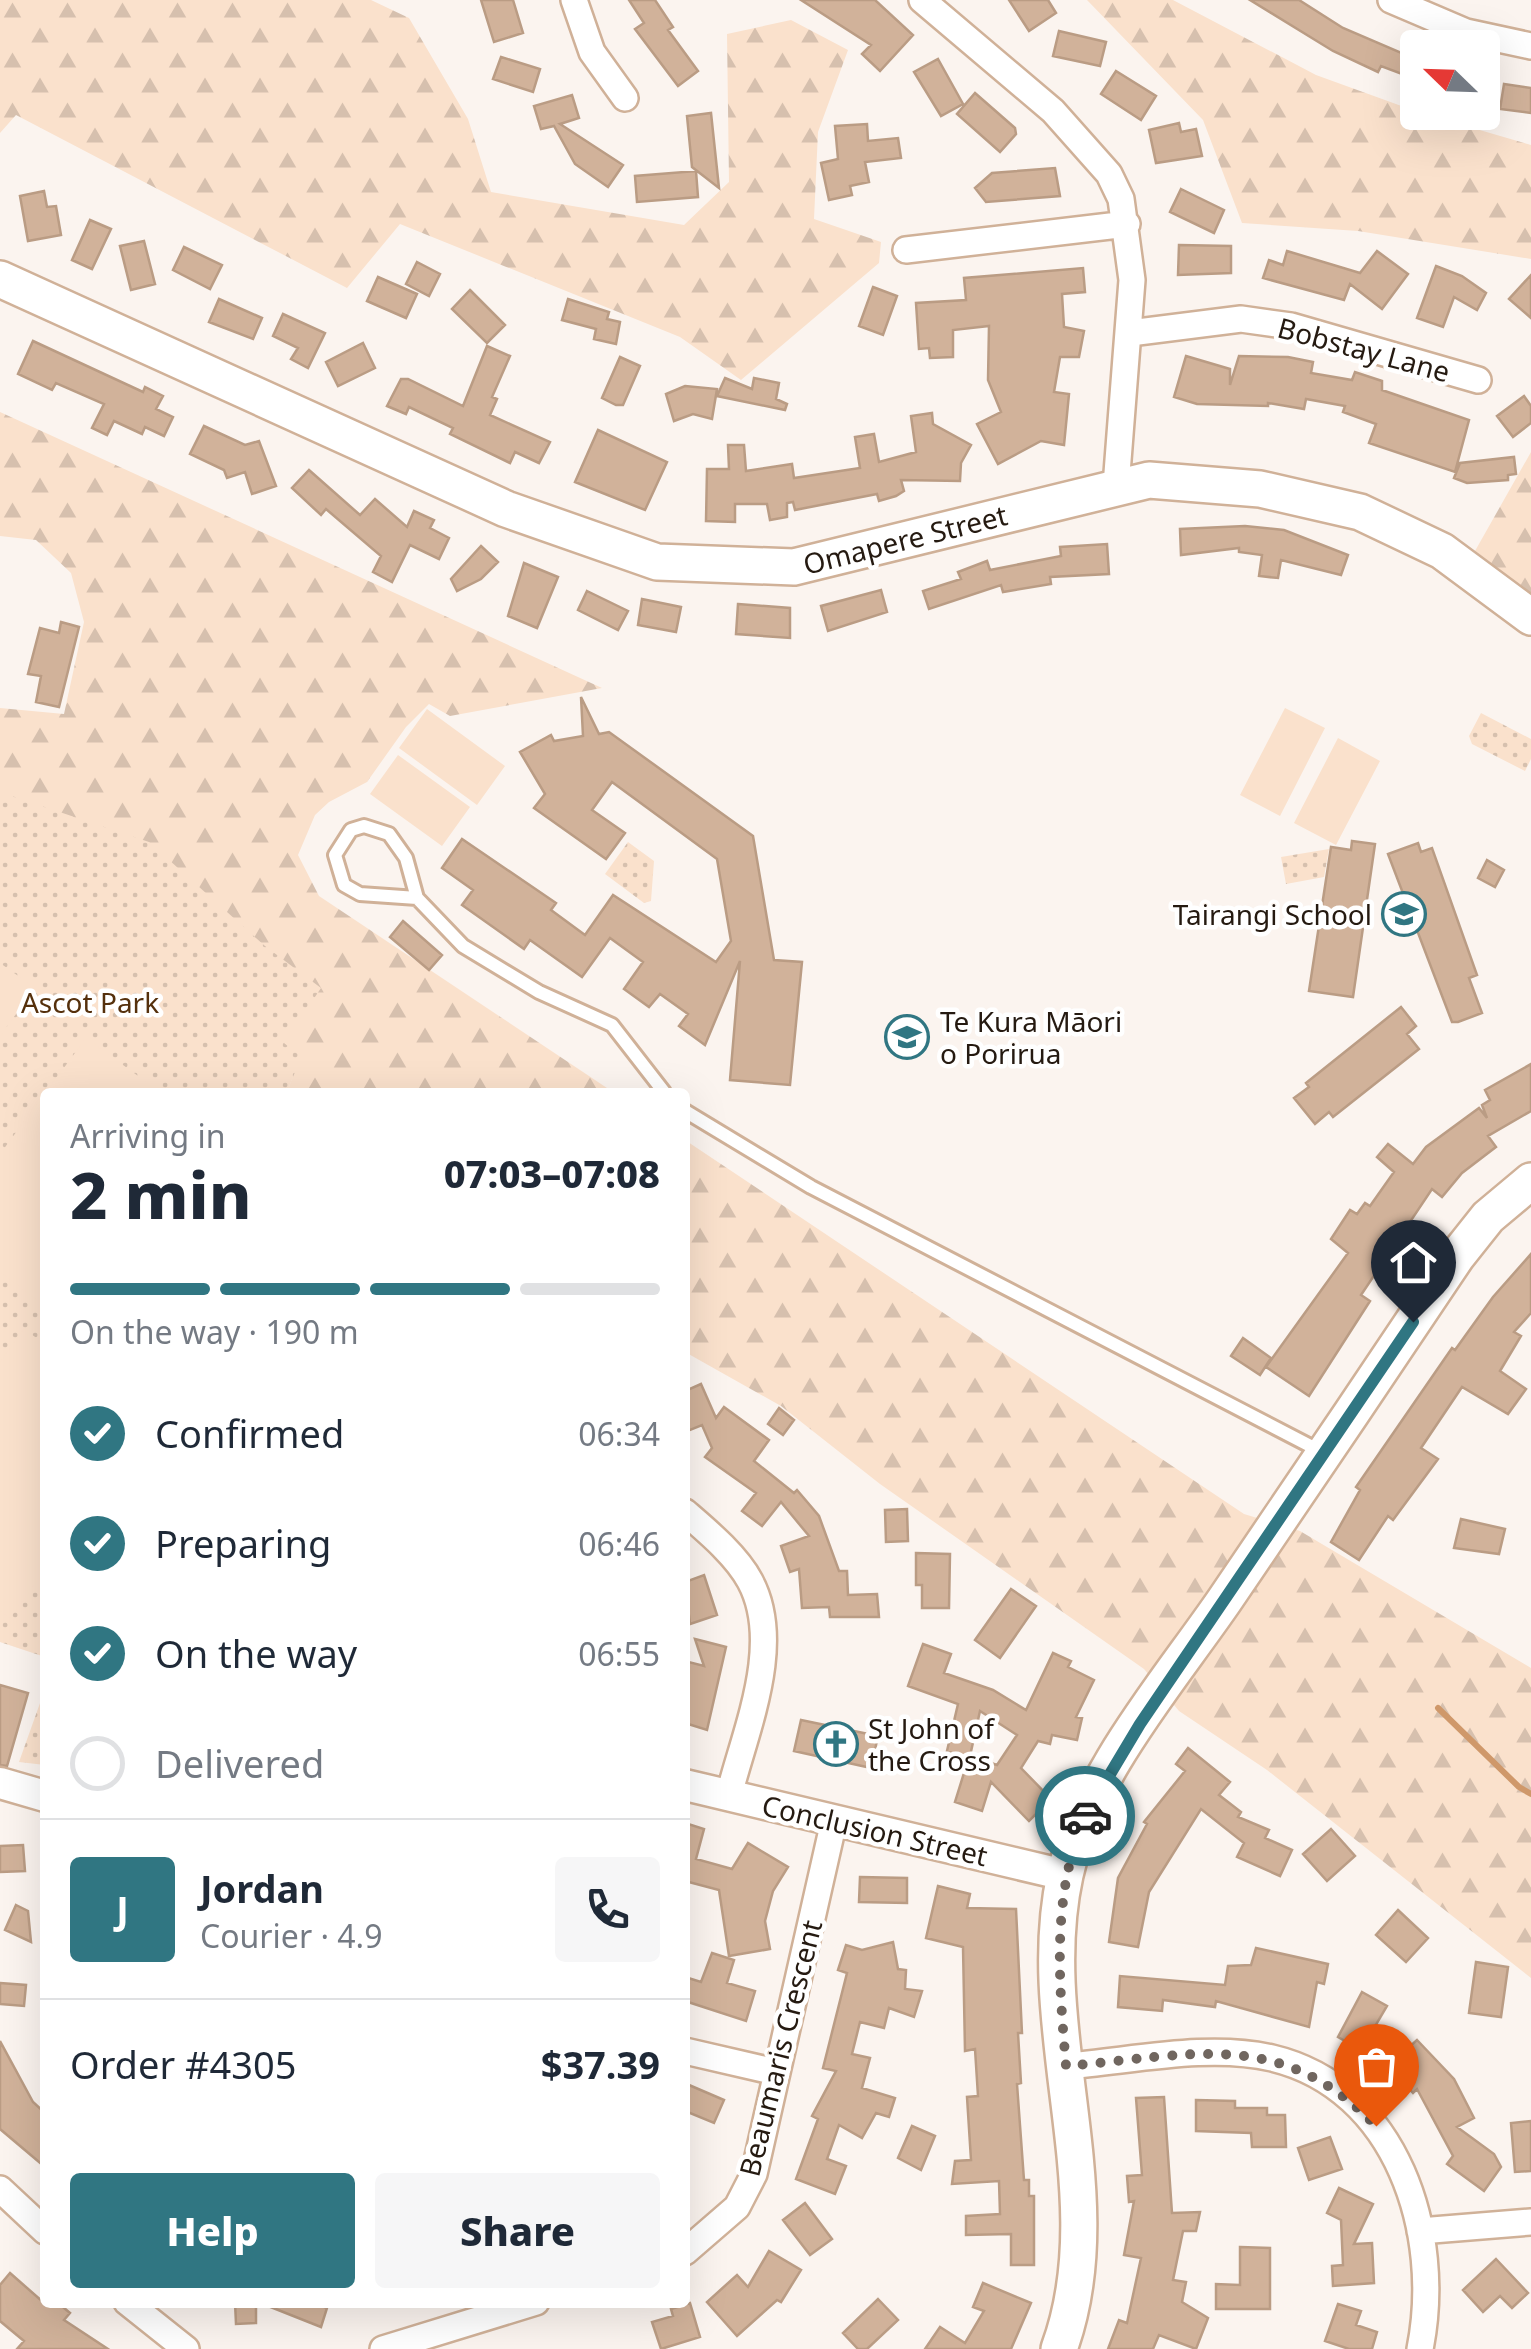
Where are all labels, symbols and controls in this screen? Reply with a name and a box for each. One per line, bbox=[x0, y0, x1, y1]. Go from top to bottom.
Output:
north arrow bbox=[1400, 30, 1500, 130]
map controls bbox=[1400, 30, 1500, 130]
street label: Bobstay Lane bbox=[1274, 308, 1454, 390]
street label: Omapere Street bbox=[799, 495, 1011, 583]
school or university icon: Tairangi School bbox=[1381, 891, 1427, 937]
place label: Tairangi School bbox=[1173, 895, 1372, 933]
park label: Ascot Park bbox=[21, 983, 159, 1021]
place label: Te Kura Māori o Porirua bbox=[940, 1002, 1122, 1072]
school or university icon: Te Kura Māori o Porirua bbox=[884, 1014, 930, 1060]
text: Arriving in bbox=[70, 1114, 225, 1157]
text: 07:03–07:08 bbox=[444, 1147, 660, 1199]
text: 2 min bbox=[70, 1150, 252, 1238]
pin bbox=[1371, 1220, 1456, 1323]
icon: home bbox=[1386, 1235, 1441, 1290]
text: On the way · 190 m bbox=[70, 1310, 359, 1353]
icon: check bbox=[70, 1406, 125, 1461]
text: Confirmed bbox=[155, 1407, 344, 1459]
text: 06:34 bbox=[578, 1412, 660, 1455]
icon: check bbox=[70, 1516, 125, 1571]
text: Preparing bbox=[155, 1517, 331, 1569]
text: 06:46 bbox=[578, 1522, 660, 1565]
icon: check bbox=[70, 1626, 125, 1681]
text: On the way bbox=[155, 1627, 357, 1679]
text: 06:55 bbox=[578, 1632, 660, 1675]
place label: St John of the Cross bbox=[868, 1709, 995, 1779]
church icon: St John of the Cross bbox=[813, 1721, 859, 1767]
text: Delivered bbox=[155, 1737, 324, 1789]
courier bbox=[1035, 1766, 1135, 1866]
street label: Conclusion Street bbox=[759, 1786, 991, 1874]
icon: car bbox=[1058, 1789, 1113, 1844]
button: phone bbox=[555, 1857, 660, 1962]
text: Jordan bbox=[200, 1862, 324, 1914]
text: J bbox=[116, 1883, 129, 1935]
text: Courier · 4.9 bbox=[200, 1914, 383, 1957]
street label: Beaumaris Crescent bbox=[730, 1916, 830, 2180]
pin bbox=[1334, 2024, 1419, 2127]
text: Order #4305 bbox=[70, 2038, 296, 2090]
text: $37.39 bbox=[541, 2038, 660, 2090]
icon: bag bbox=[1349, 2039, 1404, 2094]
button: Help bbox=[70, 2173, 355, 2288]
button: Share bbox=[375, 2173, 660, 2288]

